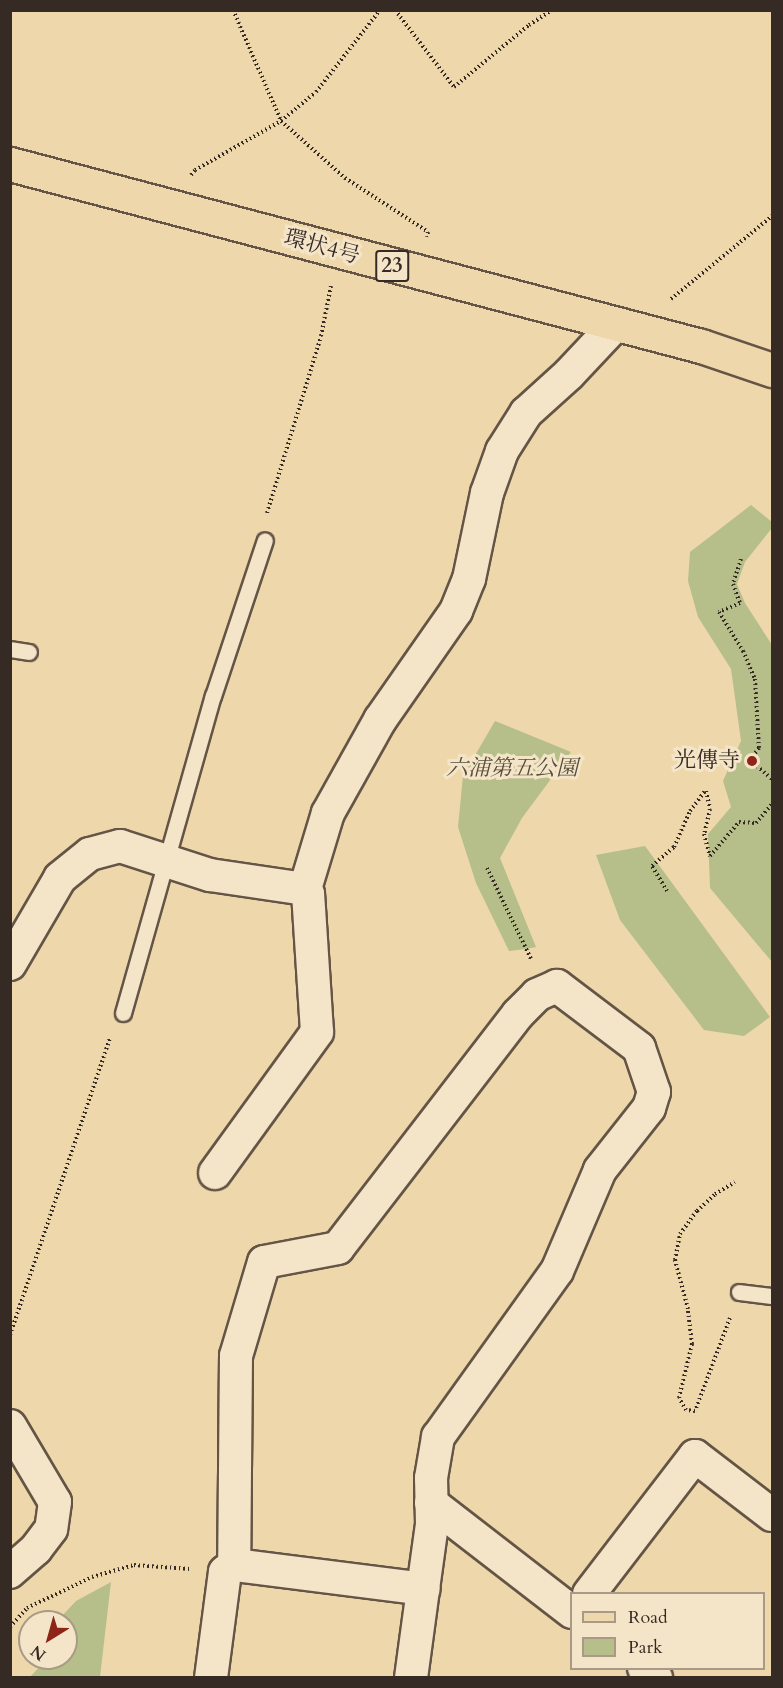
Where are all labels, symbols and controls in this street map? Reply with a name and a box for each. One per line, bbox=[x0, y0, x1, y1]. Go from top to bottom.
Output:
street label: 環状4号 bbox=[281, 224, 363, 270]
road number: 23 bbox=[374, 248, 410, 284]
place label: 光傳寺 bbox=[674, 748, 740, 774]
marker: 光傳寺 bbox=[745, 754, 759, 768]
park label: 六浦第五公園 bbox=[446, 756, 578, 782]
legend bbox=[570, 1592, 765, 1670]
text: Road bbox=[628, 1605, 668, 1630]
north arrow bbox=[18, 1610, 78, 1670]
text: Park bbox=[628, 1635, 663, 1660]
text: N bbox=[26, 1640, 51, 1666]

